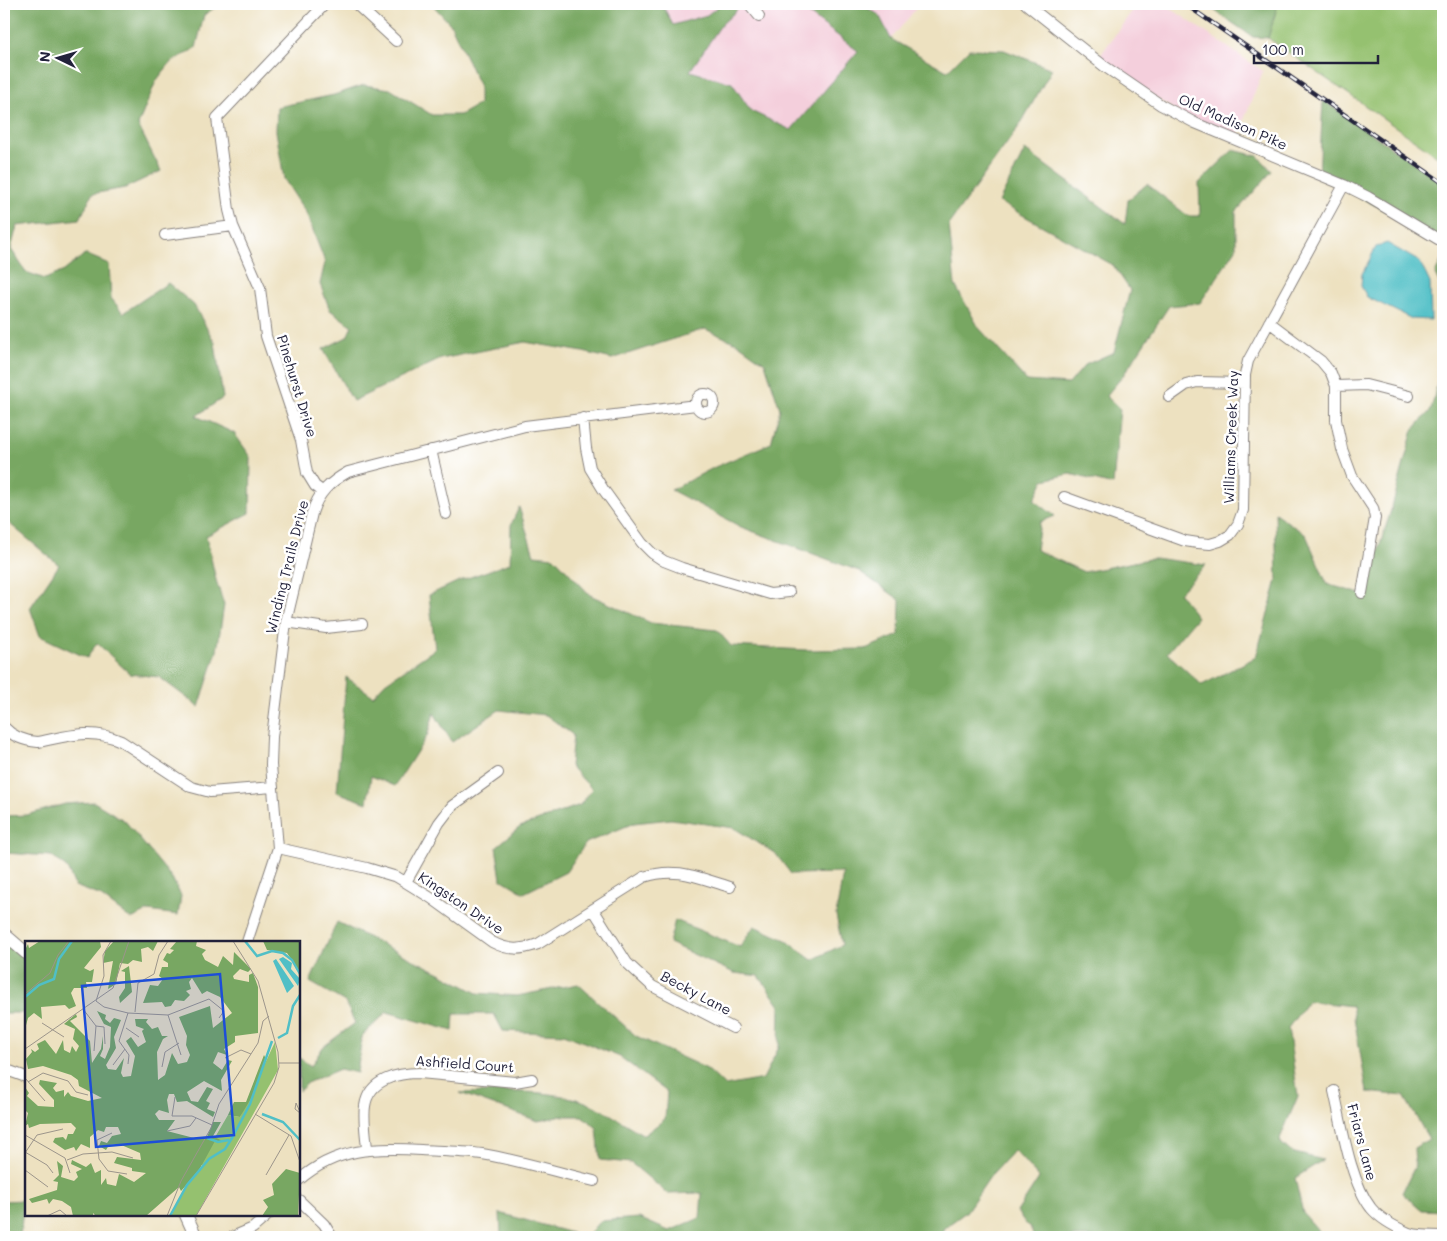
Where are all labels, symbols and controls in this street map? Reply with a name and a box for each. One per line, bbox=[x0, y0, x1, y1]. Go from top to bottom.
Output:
north arrow bbox=[32, 32, 82, 82]
scale bar bbox=[1254, 32, 1378, 64]
text: 100 m bbox=[1262, 39, 1304, 59]
text: N bbox=[35, 51, 54, 63]
street label: Old Madison Pike bbox=[1176, 89, 1291, 154]
street label: Pinehurst Drive bbox=[273, 332, 322, 439]
street label: Williams Creek Way bbox=[1219, 370, 1242, 504]
street label: Winding Trails Drive bbox=[261, 498, 312, 636]
street label: Kingston Drive bbox=[415, 867, 508, 938]
inset map bbox=[25, 941, 300, 1216]
street label: Becky Lane bbox=[658, 966, 735, 1019]
street label: Ashfield Court bbox=[415, 1051, 515, 1076]
street label: Friars Lane bbox=[1343, 1101, 1382, 1182]

